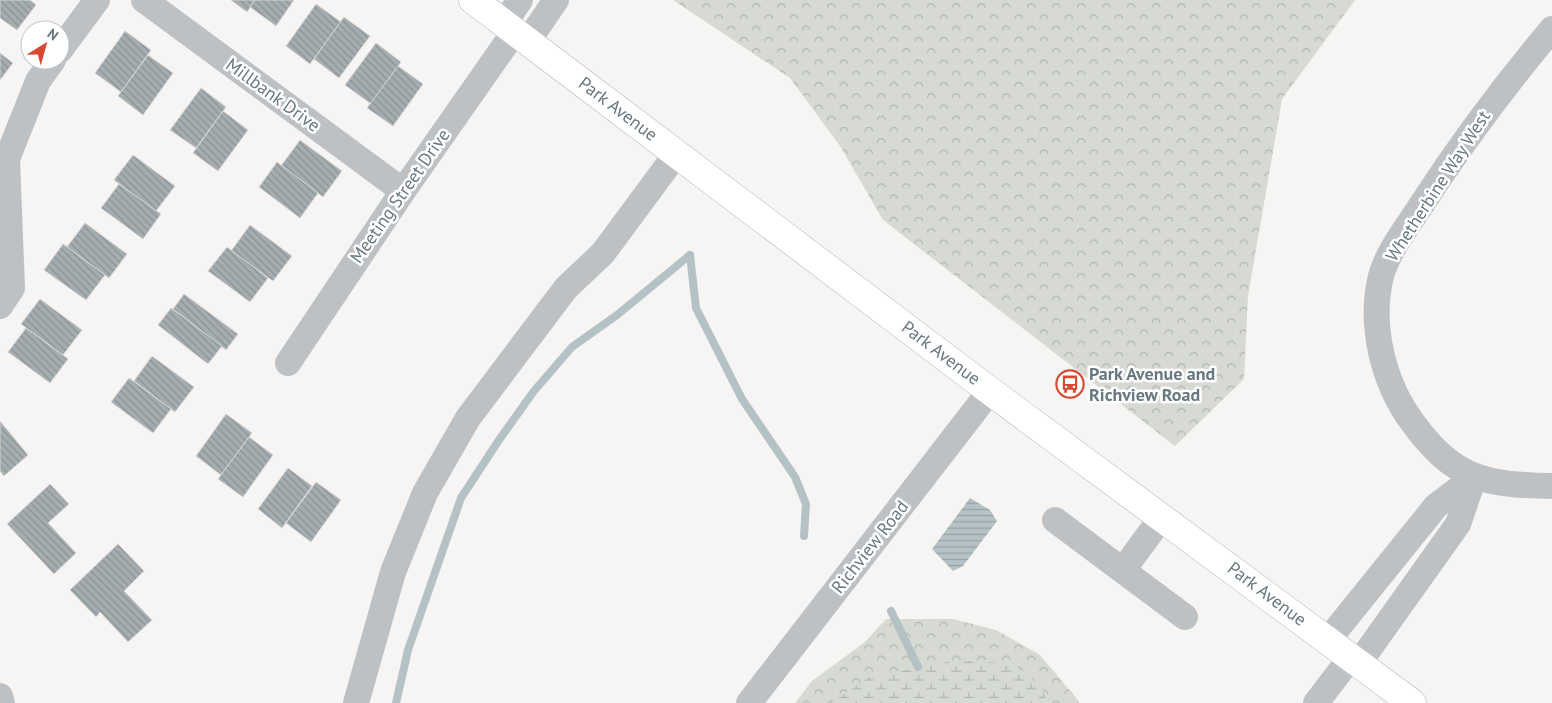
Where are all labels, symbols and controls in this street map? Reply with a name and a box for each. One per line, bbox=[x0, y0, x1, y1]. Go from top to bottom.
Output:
north arrow bbox=[20, 20, 70, 70]
text: N bbox=[44, 25, 62, 45]
street label: Millbank Drive bbox=[222, 53, 325, 137]
street label: Park Avenue bbox=[574, 71, 662, 146]
street label: Whetherbine Way West bbox=[1380, 106, 1495, 266]
street label: Meeting Street Drive bbox=[345, 124, 455, 267]
street label: Park Avenue bbox=[897, 315, 985, 390]
place label: Park Avenue and Richview Road bbox=[1089, 362, 1215, 406]
bus stop icon: Park Avenue and Richview Road bbox=[1055, 369, 1085, 399]
street label: Richview Road bbox=[826, 496, 913, 598]
street label: Park Avenue bbox=[1223, 556, 1311, 631]

